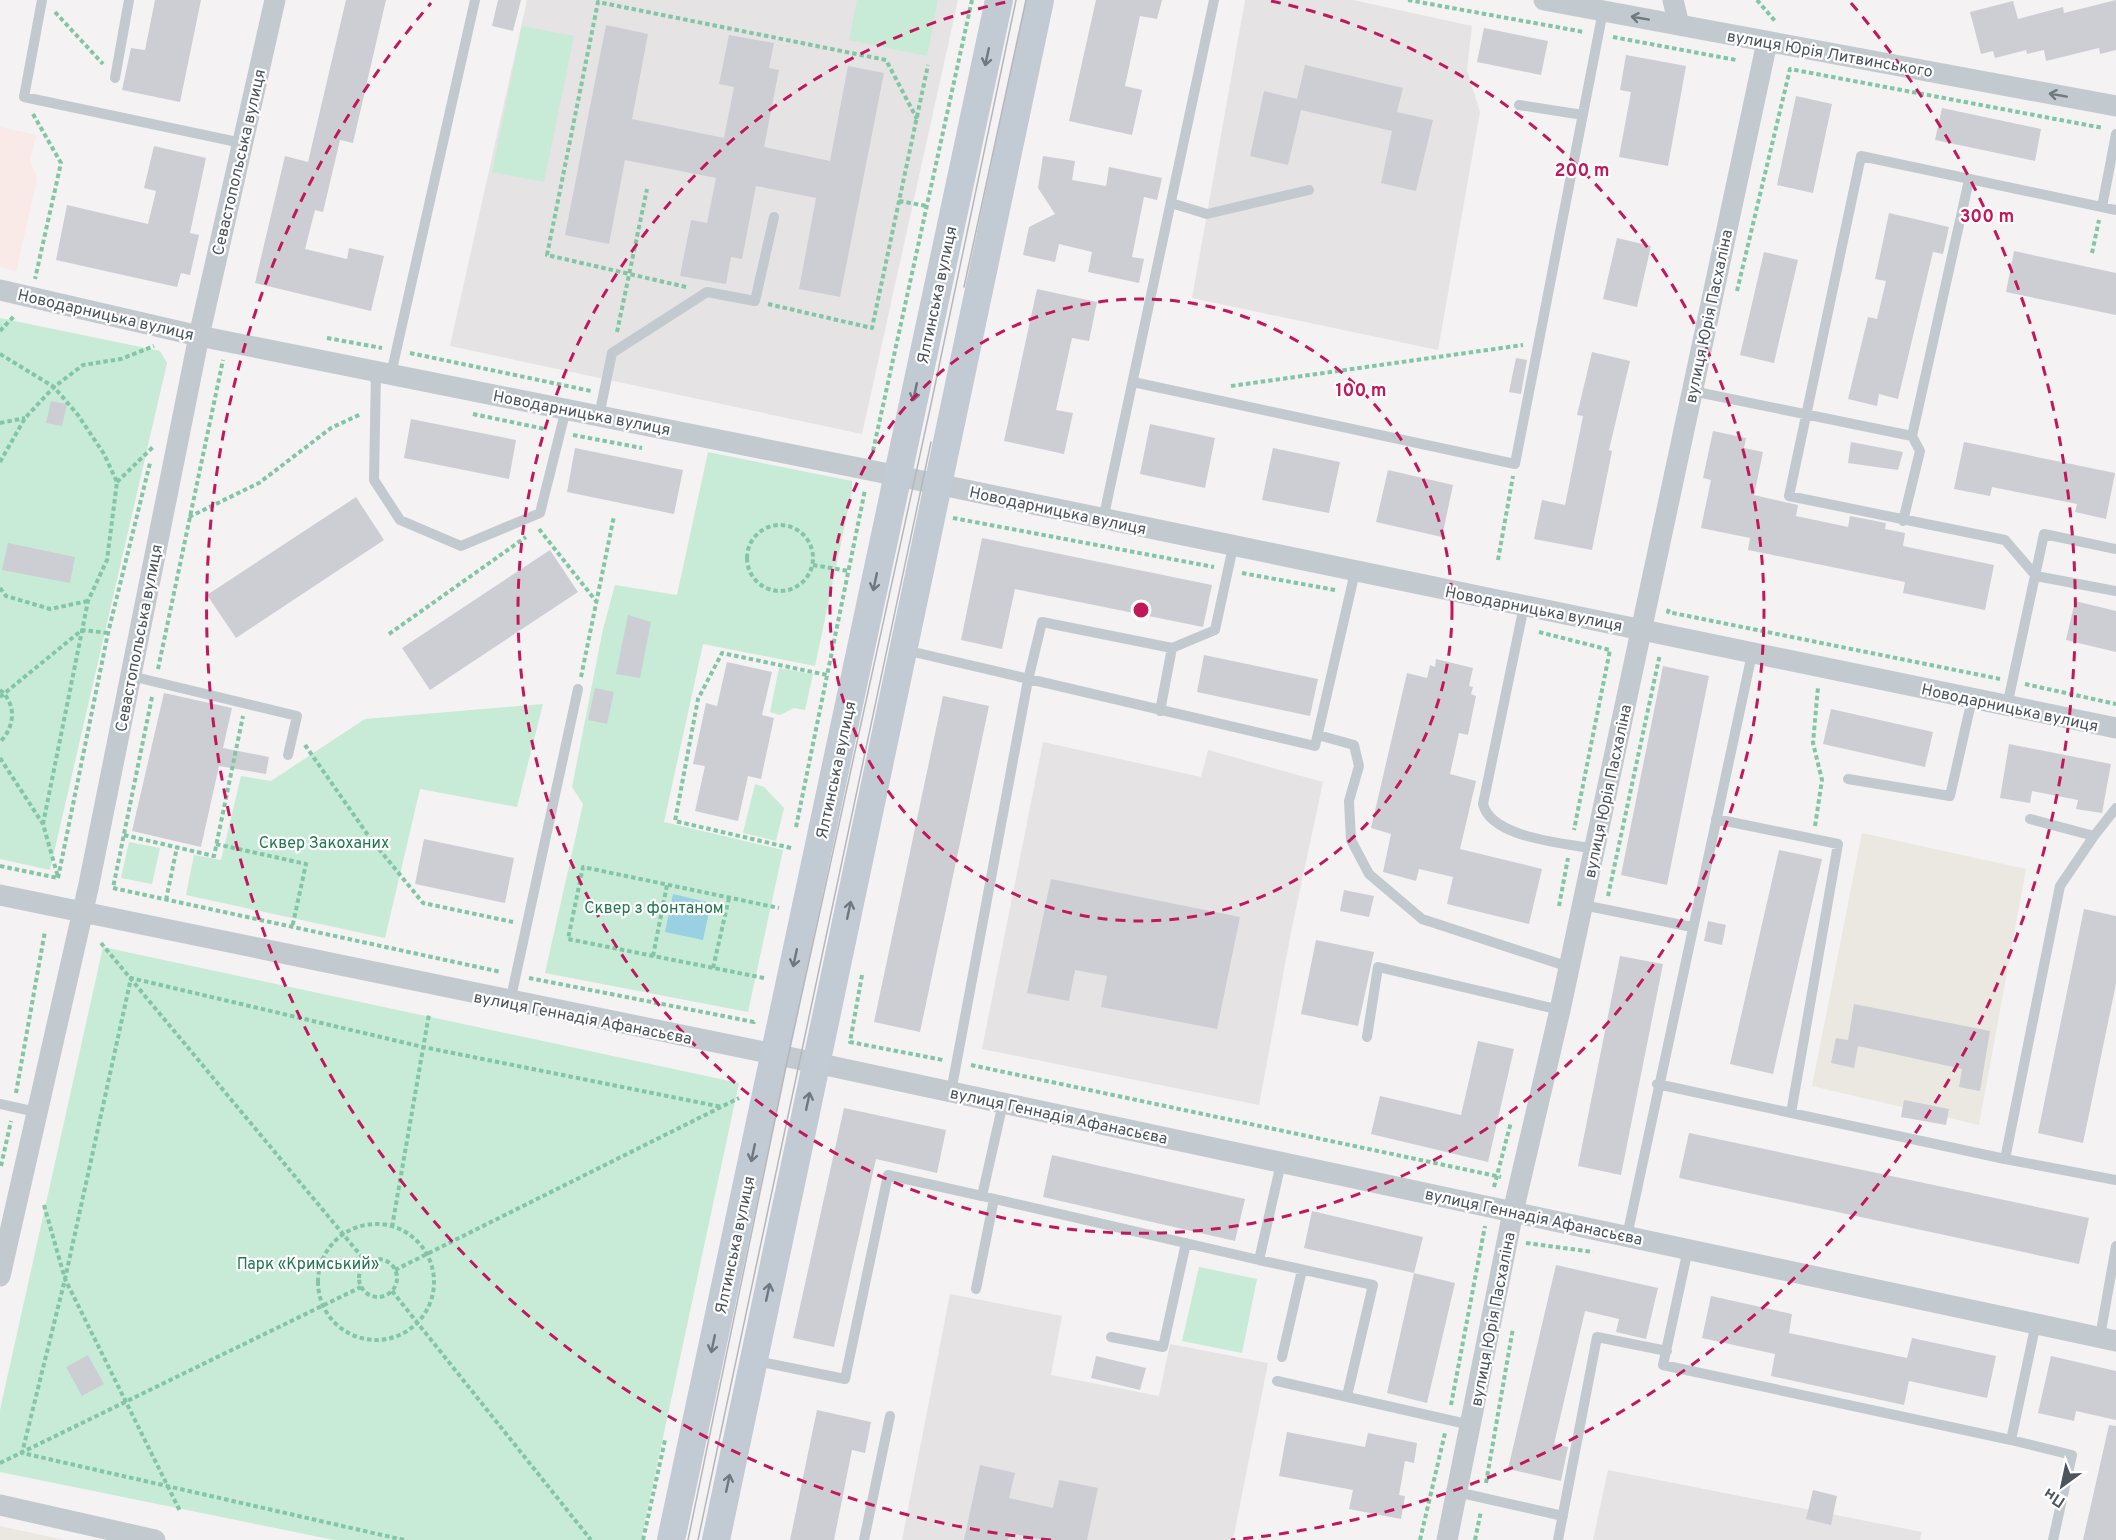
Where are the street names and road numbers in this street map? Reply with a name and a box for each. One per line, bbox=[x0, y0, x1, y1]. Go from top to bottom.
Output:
street label: вулиця Юрія Литвинського bbox=[1725, 27, 1934, 83]
street label: Севастопольська вулиця bbox=[209, 67, 271, 258]
street label: Ялтинська вулиця bbox=[914, 225, 962, 366]
street label: вулиця Юрія Пасхаліна bbox=[1682, 228, 1738, 405]
street label: Новодарницька вулиця bbox=[15, 286, 196, 346]
street label: Новодарницька вулиця bbox=[491, 387, 672, 441]
street label: Новодарницька вулиця bbox=[967, 483, 1148, 540]
street label: Севастопольська вулиця bbox=[112, 543, 168, 734]
street label: Новодарницька вулиця bbox=[1443, 583, 1624, 637]
street label: Новодарницька вулиця bbox=[1919, 680, 2100, 737]
street label: Ялтинська вулиця bbox=[813, 700, 861, 841]
street label: вулиця Юрія Пасхаліна bbox=[1581, 703, 1637, 880]
street label: вулиця Геннадія Афанасьєва bbox=[472, 988, 693, 1050]
street label: вулиця Геннадія Афанасьєва bbox=[948, 1084, 1169, 1150]
street label: Ялтинська вулиця bbox=[712, 1175, 760, 1316]
street label: вулиця Геннадія Афанасьєва bbox=[1423, 1185, 1644, 1251]
street label: вулиця Юрія Пасхаліна bbox=[1467, 1231, 1521, 1408]

